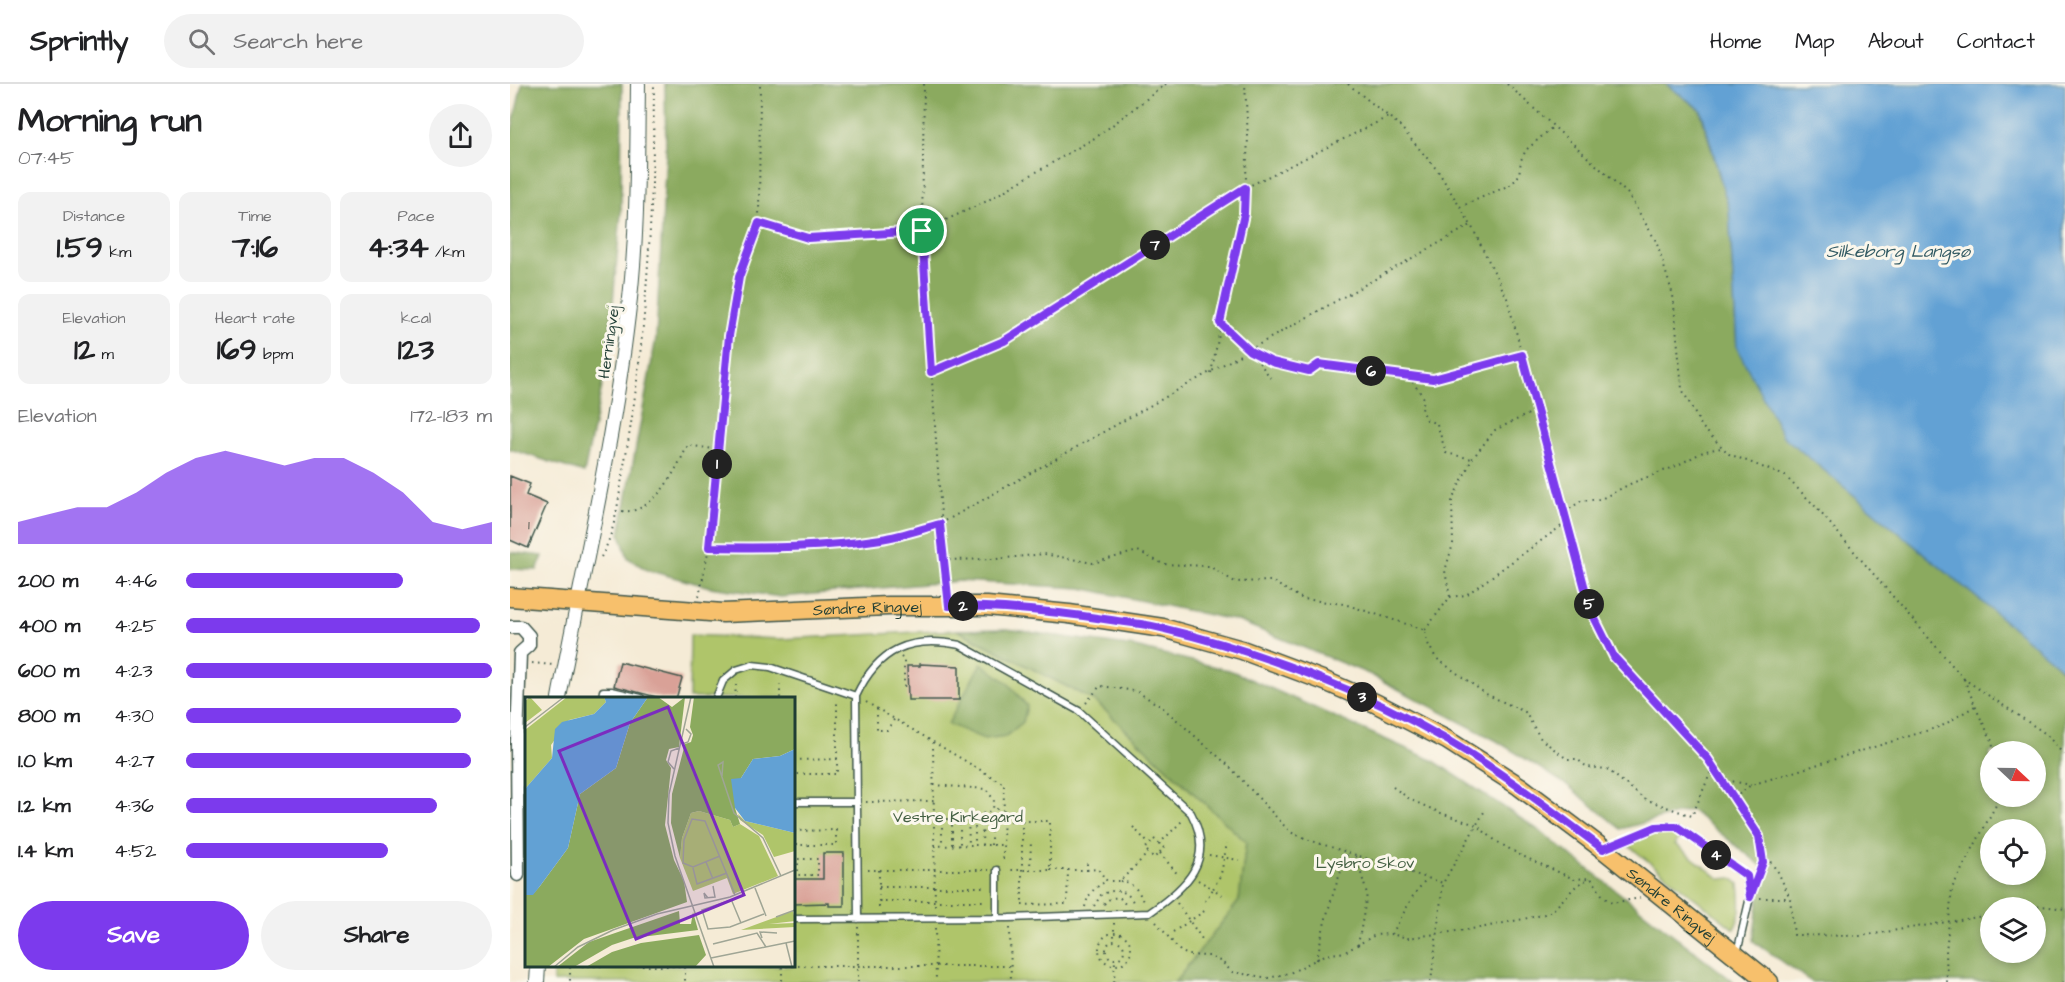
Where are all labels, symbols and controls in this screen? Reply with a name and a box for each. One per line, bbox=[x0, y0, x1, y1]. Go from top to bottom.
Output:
search box bbox=[164, 14, 584, 68]
text: Sprintly bbox=[30, 22, 128, 61]
icon: search bbox=[185, 25, 218, 58]
text: Search here bbox=[233, 26, 363, 57]
text: Home bbox=[1710, 27, 1762, 56]
text: Map bbox=[1795, 27, 1835, 56]
text: About bbox=[1868, 27, 1924, 56]
text: Contact bbox=[1957, 27, 2035, 56]
text: Morning run bbox=[18, 98, 202, 144]
button: share bbox=[429, 104, 492, 167]
text: 07:45 bbox=[18, 144, 74, 172]
text: Distance bbox=[63, 205, 125, 227]
text: Time bbox=[238, 205, 272, 227]
text: Pace bbox=[397, 205, 435, 227]
pin bbox=[896, 205, 947, 256]
icon: arrive bbox=[905, 214, 938, 247]
text: 1.59 bbox=[56, 227, 103, 269]
text: 7:16 bbox=[232, 227, 278, 269]
text: 4:34 bbox=[367, 227, 429, 269]
pin: 7 bbox=[1140, 230, 1170, 260]
text: 7 bbox=[1150, 234, 1160, 256]
water label: Silkeborg Langsø bbox=[1826, 239, 1972, 265]
text: km bbox=[103, 241, 132, 263]
text: /km bbox=[429, 241, 465, 263]
street label: Herningvej bbox=[593, 304, 626, 380]
text: Elevation bbox=[63, 307, 125, 329]
text: Heart rate bbox=[215, 307, 295, 329]
text: kcal bbox=[401, 307, 431, 329]
text: 12 bbox=[74, 329, 95, 371]
text: 169 bbox=[217, 329, 256, 371]
text: 123 bbox=[398, 329, 434, 371]
text: m bbox=[95, 343, 114, 365]
text: bpm bbox=[256, 343, 293, 365]
pin: 6 bbox=[1356, 356, 1386, 386]
text: 6 bbox=[1366, 360, 1376, 382]
text: Elevation bbox=[18, 402, 97, 430]
text: 172–183 m bbox=[410, 402, 492, 430]
pin: 1 bbox=[702, 449, 732, 479]
text: 1 bbox=[716, 453, 718, 475]
house number: 1 bbox=[528, 515, 530, 535]
text: 200 m bbox=[18, 567, 78, 595]
text: 4:46 bbox=[114, 567, 157, 595]
pin: 5 bbox=[1574, 589, 1604, 619]
pin: 2 bbox=[948, 591, 978, 621]
text: 5 bbox=[1583, 593, 1595, 615]
text: 2 bbox=[958, 595, 968, 617]
street label: Søndre Ringvej bbox=[812, 596, 922, 621]
text: 400 m bbox=[18, 612, 80, 640]
text: 4:25 bbox=[114, 612, 157, 640]
text: 600 m bbox=[18, 657, 79, 685]
text: 4:23 bbox=[114, 657, 153, 685]
pin: 3 bbox=[1347, 682, 1377, 712]
text: 3 bbox=[1358, 686, 1366, 708]
inset map bbox=[525, 697, 795, 967]
text: 800 m bbox=[18, 702, 80, 730]
text: 4:30 bbox=[114, 702, 154, 730]
north arrow bbox=[1980, 741, 2046, 807]
map controls bbox=[1980, 741, 2046, 963]
text: 1.0 km bbox=[18, 747, 72, 775]
text: 4:27 bbox=[114, 747, 155, 775]
text: 1.2 km bbox=[18, 792, 71, 820]
text: 4:36 bbox=[114, 792, 154, 820]
park label: Vestre Kirkegård bbox=[893, 806, 1023, 829]
button: locate bbox=[1980, 819, 2046, 885]
text: 1.4 km bbox=[18, 837, 73, 865]
text: 4:52 bbox=[114, 837, 157, 865]
pin: 4 bbox=[1701, 840, 1731, 870]
text: 4 bbox=[1711, 844, 1721, 866]
park label: Lysbro Skov bbox=[1316, 852, 1415, 875]
street label: Søndre Ringvej bbox=[1622, 862, 1721, 948]
button: layers bbox=[1980, 897, 2046, 963]
button: Save bbox=[18, 901, 249, 970]
button: Share bbox=[261, 901, 492, 970]

